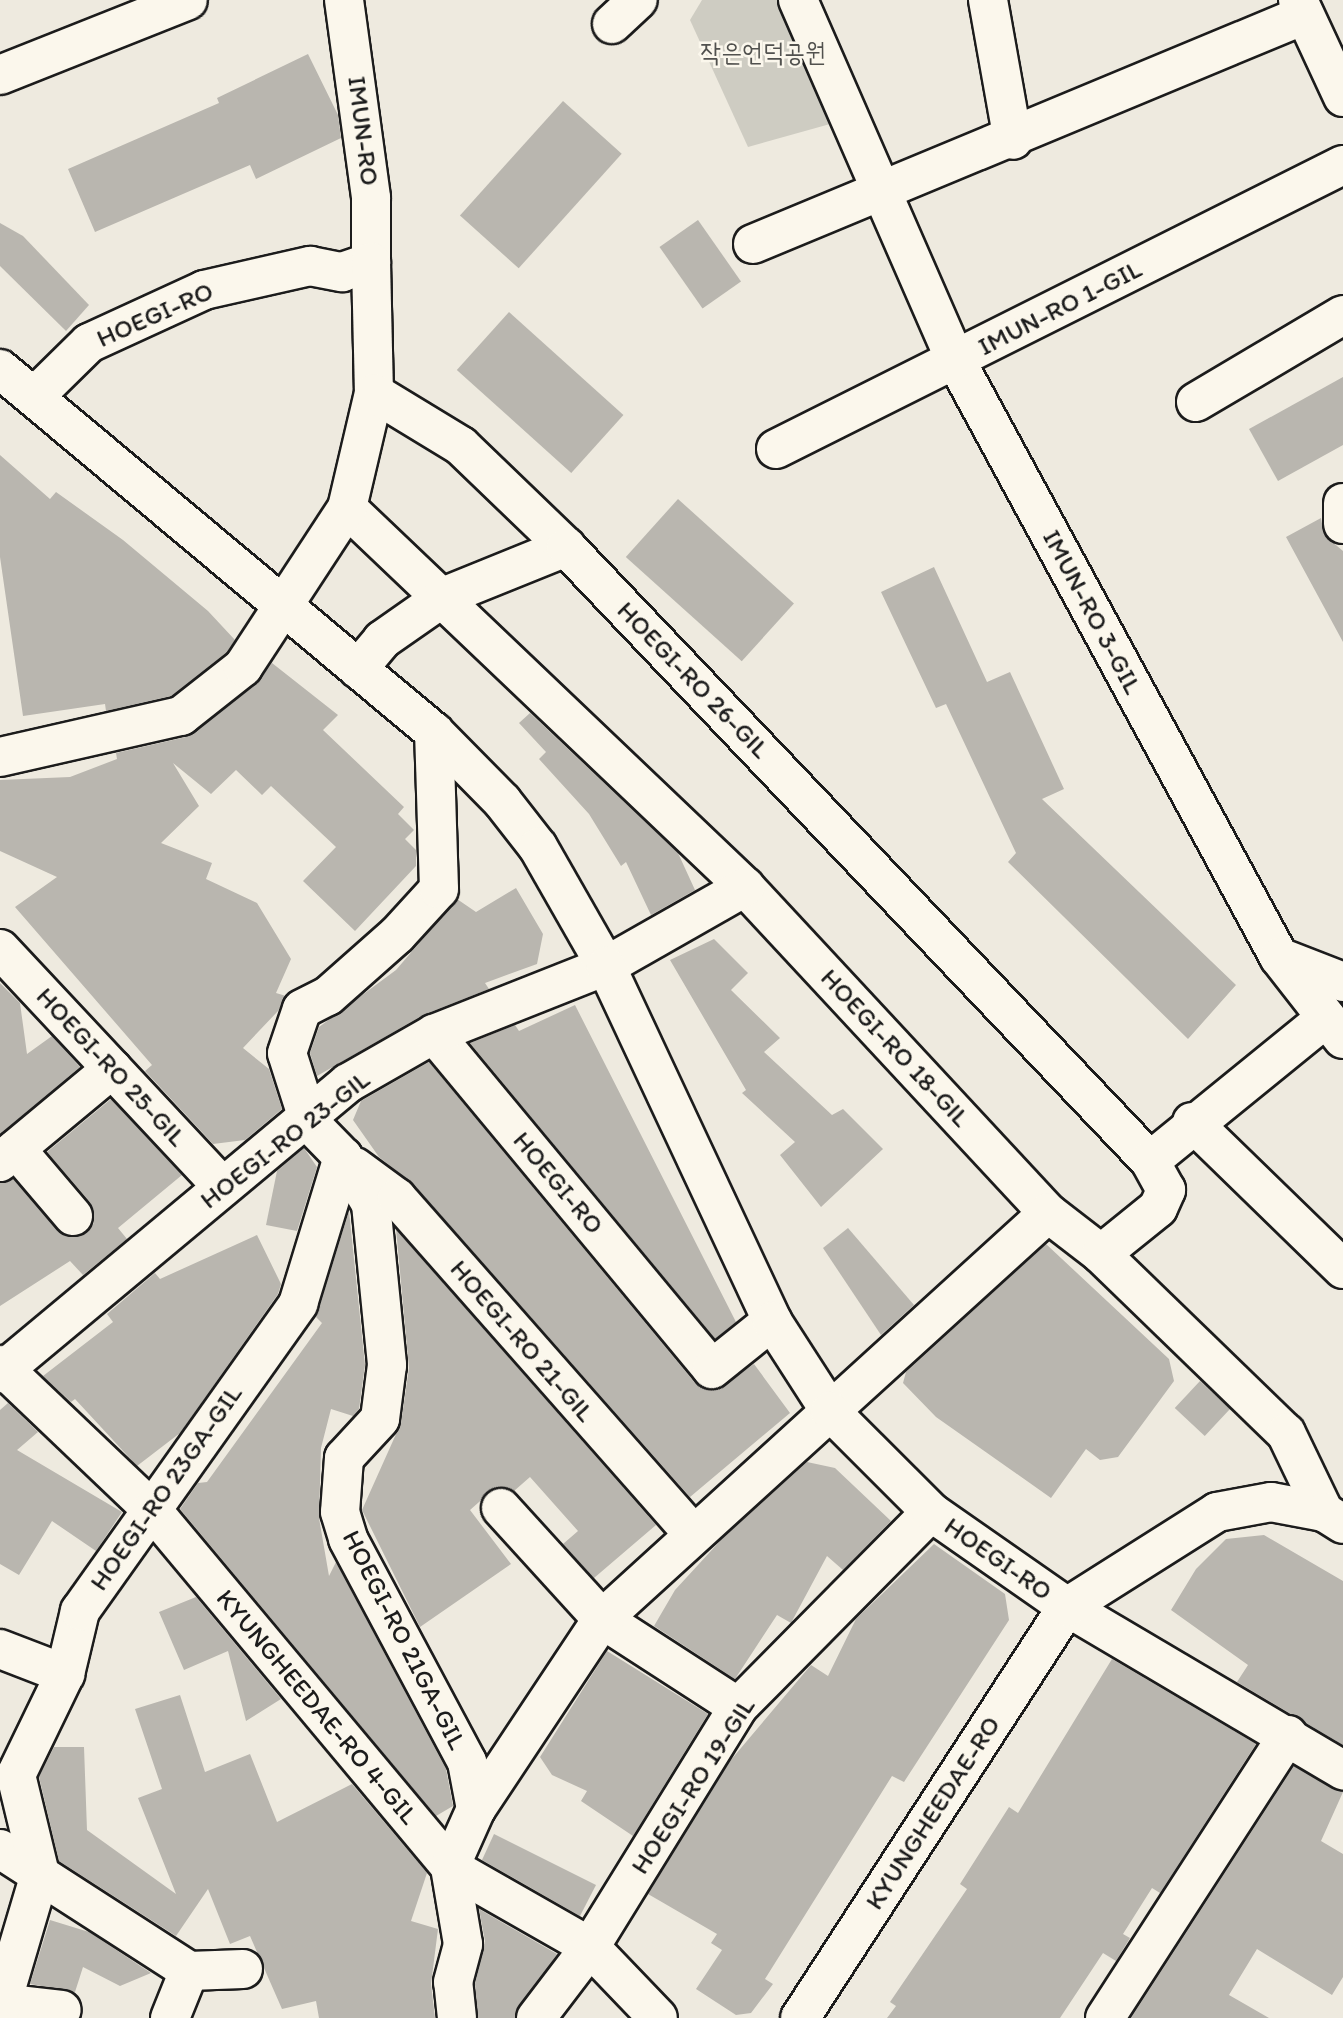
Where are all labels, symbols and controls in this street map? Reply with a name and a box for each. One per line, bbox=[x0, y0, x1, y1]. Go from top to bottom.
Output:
park label: 작은언덕공원 bbox=[700, 37, 826, 69]
street label: IMUN-RO bbox=[341, 74, 385, 188]
street label: IMUN-RO 1-GIL bbox=[973, 253, 1147, 363]
street label: HOEGI-RO bbox=[92, 275, 218, 355]
street label: IMUN-RO 3-GIL bbox=[1036, 525, 1148, 699]
street label: HOEGI-RO 26-GIL bbox=[609, 594, 777, 766]
street label: HOEGI-RO 18-GIL bbox=[813, 961, 977, 1135]
street label: HOEGI-RO 25-GIL bbox=[28, 980, 194, 1154]
street label: HOEGI-RO 23-GIL bbox=[193, 1063, 377, 1217]
street label: HOEGI-RO bbox=[506, 1125, 610, 1241]
street label: HOEGI-RO 21-GIL bbox=[442, 1253, 602, 1429]
street label: HOEGI-RO 23GA-GIL bbox=[84, 1380, 248, 1596]
street label: HOEGI-RO bbox=[938, 1511, 1058, 1607]
street label: HOEGI-RO 21GA-GIL bbox=[336, 1527, 472, 1753]
street label: KYUNGHEEDAE-RO 4-GIL bbox=[210, 1583, 424, 1831]
street label: HOEGI-RO 19-GIL bbox=[624, 1691, 762, 1881]
street label: KYUNGHEEDAE-RO bbox=[859, 1710, 1007, 1916]

